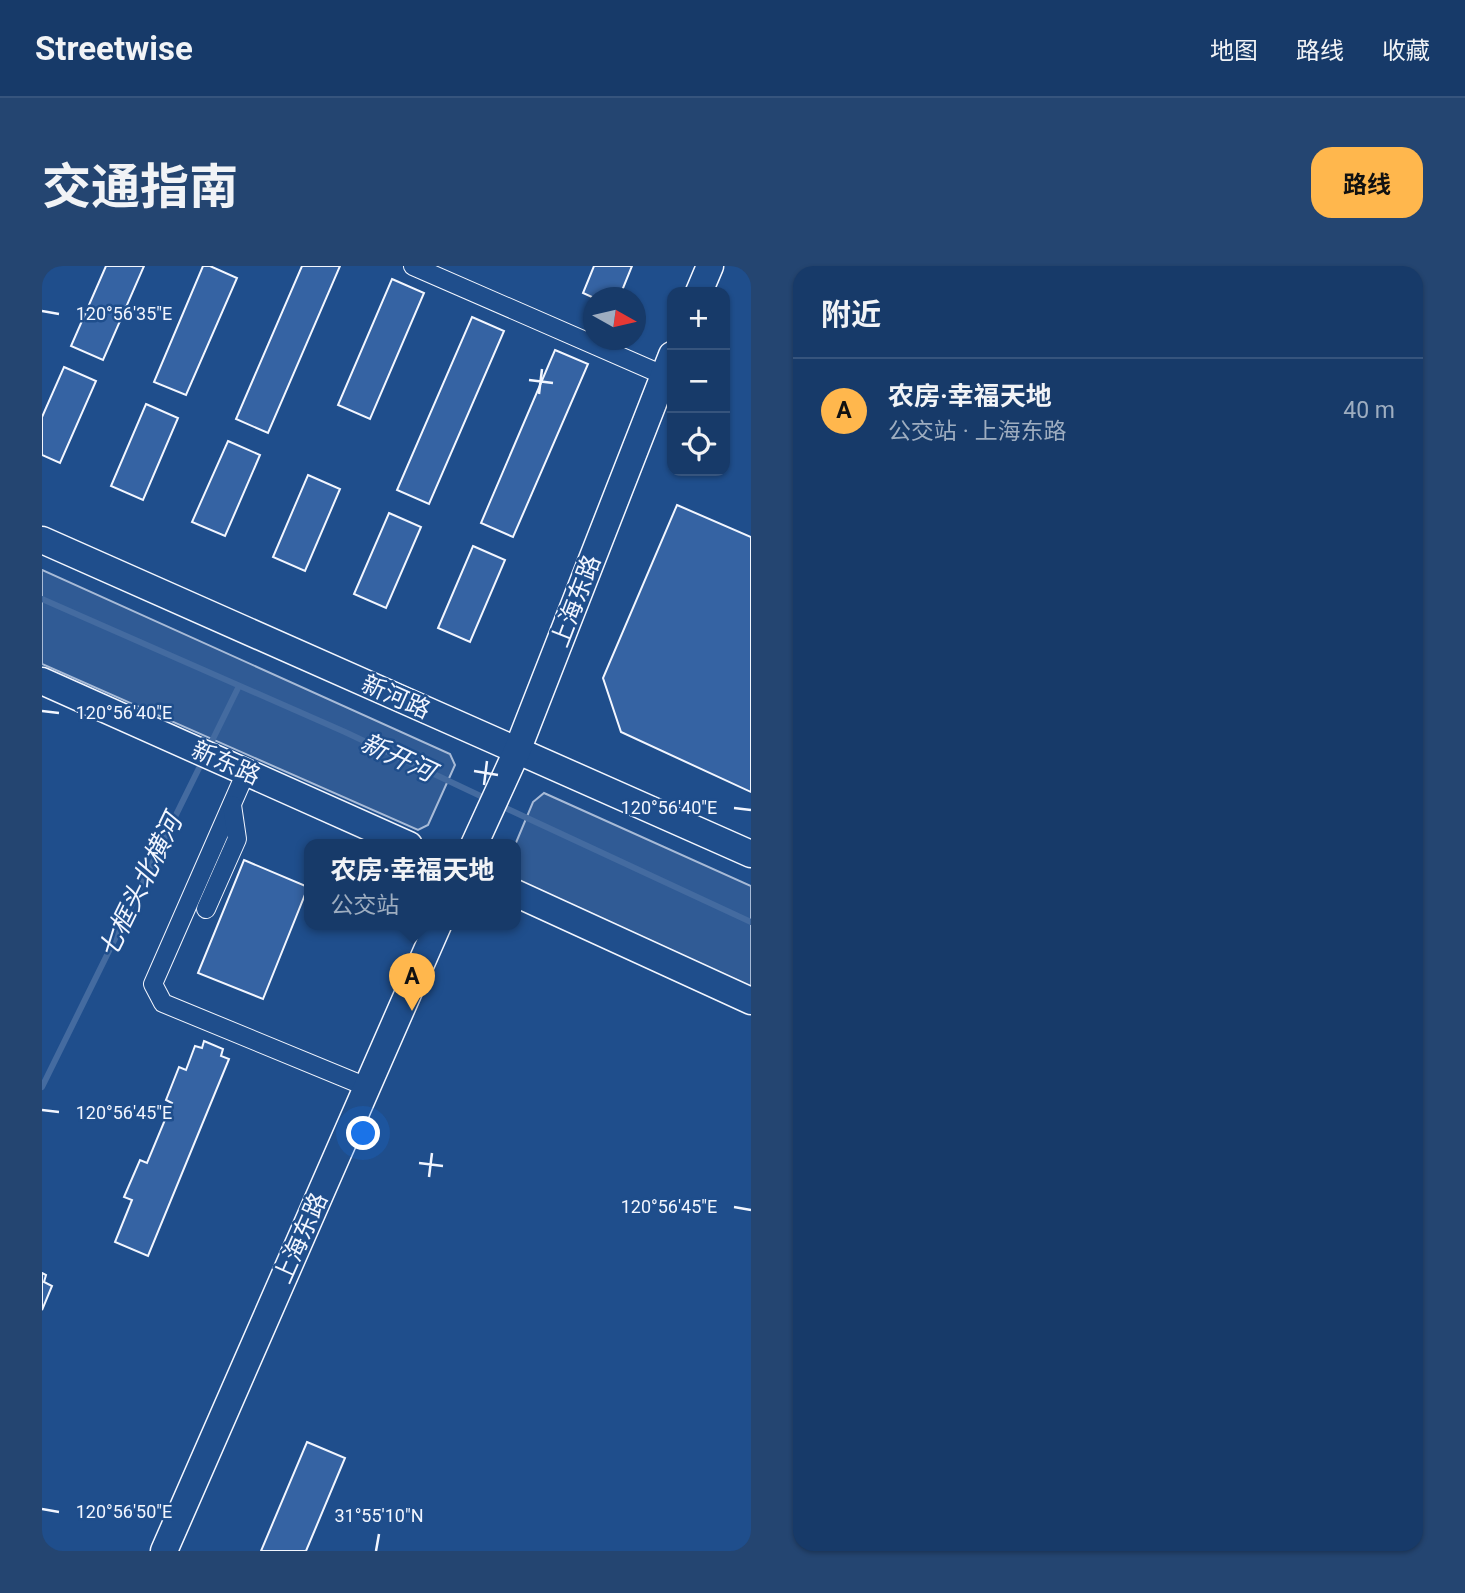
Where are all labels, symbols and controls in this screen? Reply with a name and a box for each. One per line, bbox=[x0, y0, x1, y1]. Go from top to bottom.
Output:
text: Streetwise bbox=[35, 29, 193, 68]
text: 地图 bbox=[1210, 37, 1258, 65]
text: 路线 bbox=[1296, 37, 1344, 65]
text: 收藏 bbox=[1382, 37, 1430, 65]
button: 路线 bbox=[1311, 147, 1423, 218]
text: 交通指南 bbox=[42, 159, 238, 216]
north arrow bbox=[583, 287, 646, 350]
map controls bbox=[667, 287, 730, 476]
button: + bbox=[667, 287, 730, 350]
text: 附近 bbox=[821, 297, 881, 332]
text: 120°56'35"E bbox=[76, 303, 172, 324]
button: − bbox=[667, 350, 730, 413]
text: 农房·幸福天地 bbox=[888, 381, 1052, 411]
text: A bbox=[836, 397, 852, 424]
text: 40 m bbox=[1343, 397, 1395, 424]
button: locate bbox=[667, 413, 730, 476]
text: 公交站 · 上海东路 bbox=[888, 418, 1066, 445]
street label: 上海东路 bbox=[546, 551, 606, 651]
street label: 新河路 bbox=[357, 670, 435, 724]
text: 120°56'40"E bbox=[76, 702, 172, 723]
water label: 新开河 bbox=[356, 727, 444, 789]
street label: 新东路 bbox=[187, 736, 265, 790]
text: 120°56'40"E bbox=[621, 797, 717, 818]
water label: 七框头北横河 bbox=[92, 805, 190, 963]
popup bbox=[304, 839, 521, 930]
text: 农房·幸福天地 bbox=[331, 855, 494, 885]
text: 公交站 bbox=[331, 892, 400, 919]
pin: A bbox=[389, 953, 435, 1011]
text: 120°56'45"E bbox=[76, 1102, 172, 1123]
your location bbox=[346, 1116, 380, 1150]
street label: 上海东路 bbox=[269, 1188, 333, 1288]
text: 120°56'45"E bbox=[621, 1196, 717, 1217]
text: 120°56'50"E bbox=[76, 1501, 172, 1522]
text: 31°55'10"N bbox=[334, 1505, 424, 1526]

